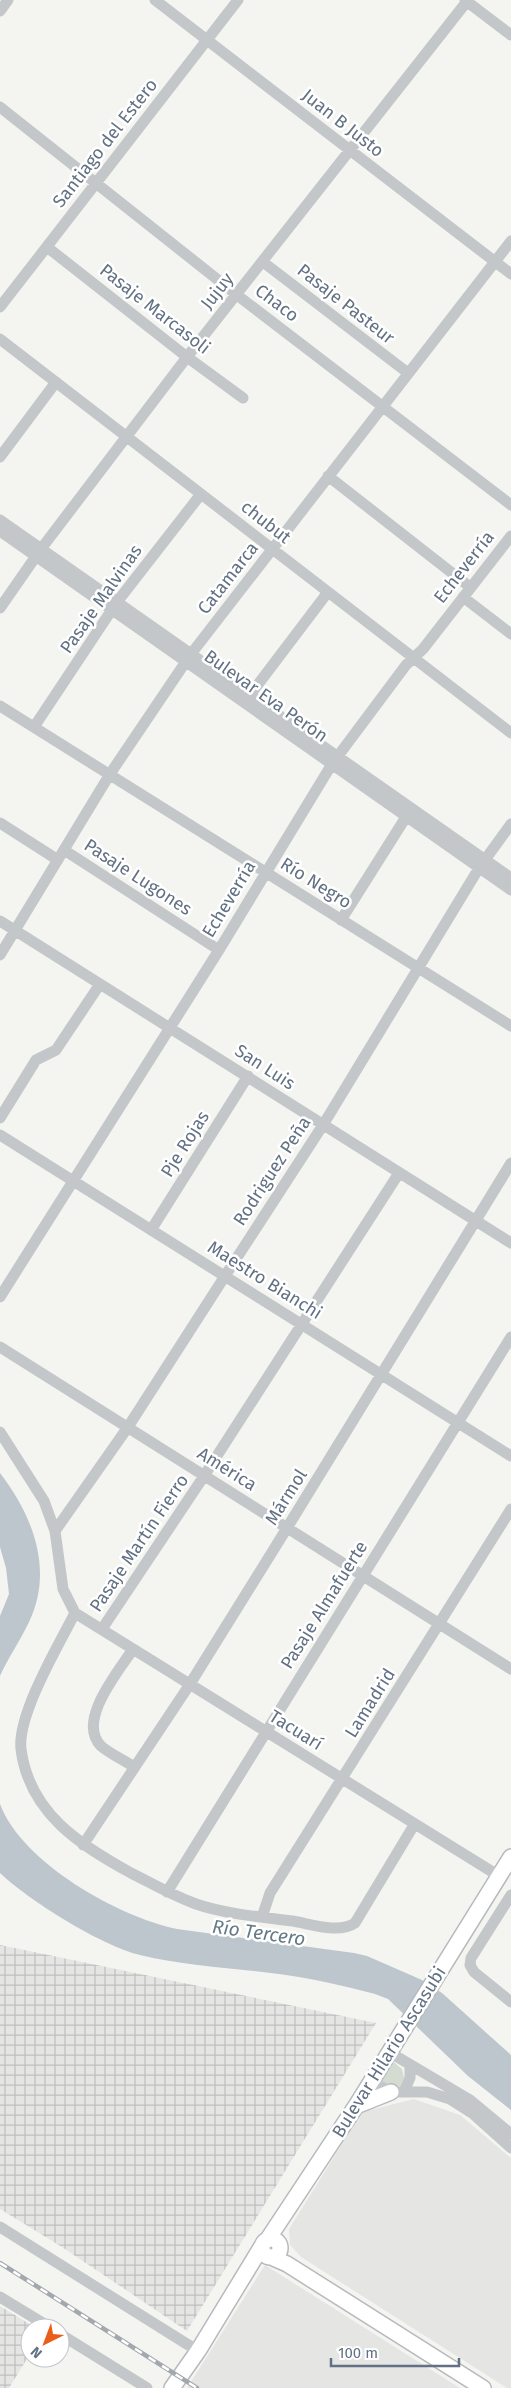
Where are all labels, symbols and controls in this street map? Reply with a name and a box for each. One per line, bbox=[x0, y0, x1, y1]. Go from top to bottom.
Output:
street label: Santiago del Estero bbox=[48, 74, 162, 212]
street label: Juan B Justo bbox=[298, 84, 388, 162]
street label: Pasaje Marcasoli bbox=[95, 259, 215, 359]
street label: Pasaje Pasteur bbox=[293, 259, 399, 349]
street label: Jujuy bbox=[196, 268, 238, 314]
street label: Chaco bbox=[251, 279, 303, 327]
street label: chubut bbox=[237, 496, 296, 549]
street label: Echeverría bbox=[429, 527, 499, 607]
street label: Catamarca bbox=[193, 537, 263, 619]
street label: Pasaje Malvinas bbox=[55, 540, 147, 658]
street label: Bulevar Eva Perón bbox=[200, 645, 332, 747]
street label: Pasaje Lugones bbox=[80, 834, 196, 920]
street label: Río Negro bbox=[276, 853, 356, 913]
street label: Echeverría bbox=[198, 857, 260, 941]
street label: San Luis bbox=[231, 1039, 299, 1095]
street label: Pje Rojas bbox=[156, 1107, 214, 1181]
street label: Rodriguez Peña bbox=[228, 1112, 316, 1230]
street label: Maestro Bianchi bbox=[204, 1236, 326, 1324]
street label: América bbox=[193, 1442, 261, 1496]
street label: Mármol bbox=[260, 1465, 312, 1529]
street label: Pasaje Martín Fierro bbox=[85, 1470, 193, 1616]
street label: Pasaje Almafuerte bbox=[276, 1537, 372, 1673]
street label: Lamadrid bbox=[340, 1664, 400, 1742]
street label: Tacuarí bbox=[265, 1705, 327, 1755]
water label: Río Tercero bbox=[211, 1915, 307, 1950]
street label: Bulevar Hilario Ascasubi bbox=[327, 1962, 451, 2142]
north arrow bbox=[20, 2318, 70, 2368]
scale bar bbox=[331, 2336, 458, 2368]
text: N bbox=[27, 2343, 46, 2362]
text: 100 m bbox=[338, 2344, 378, 2362]

